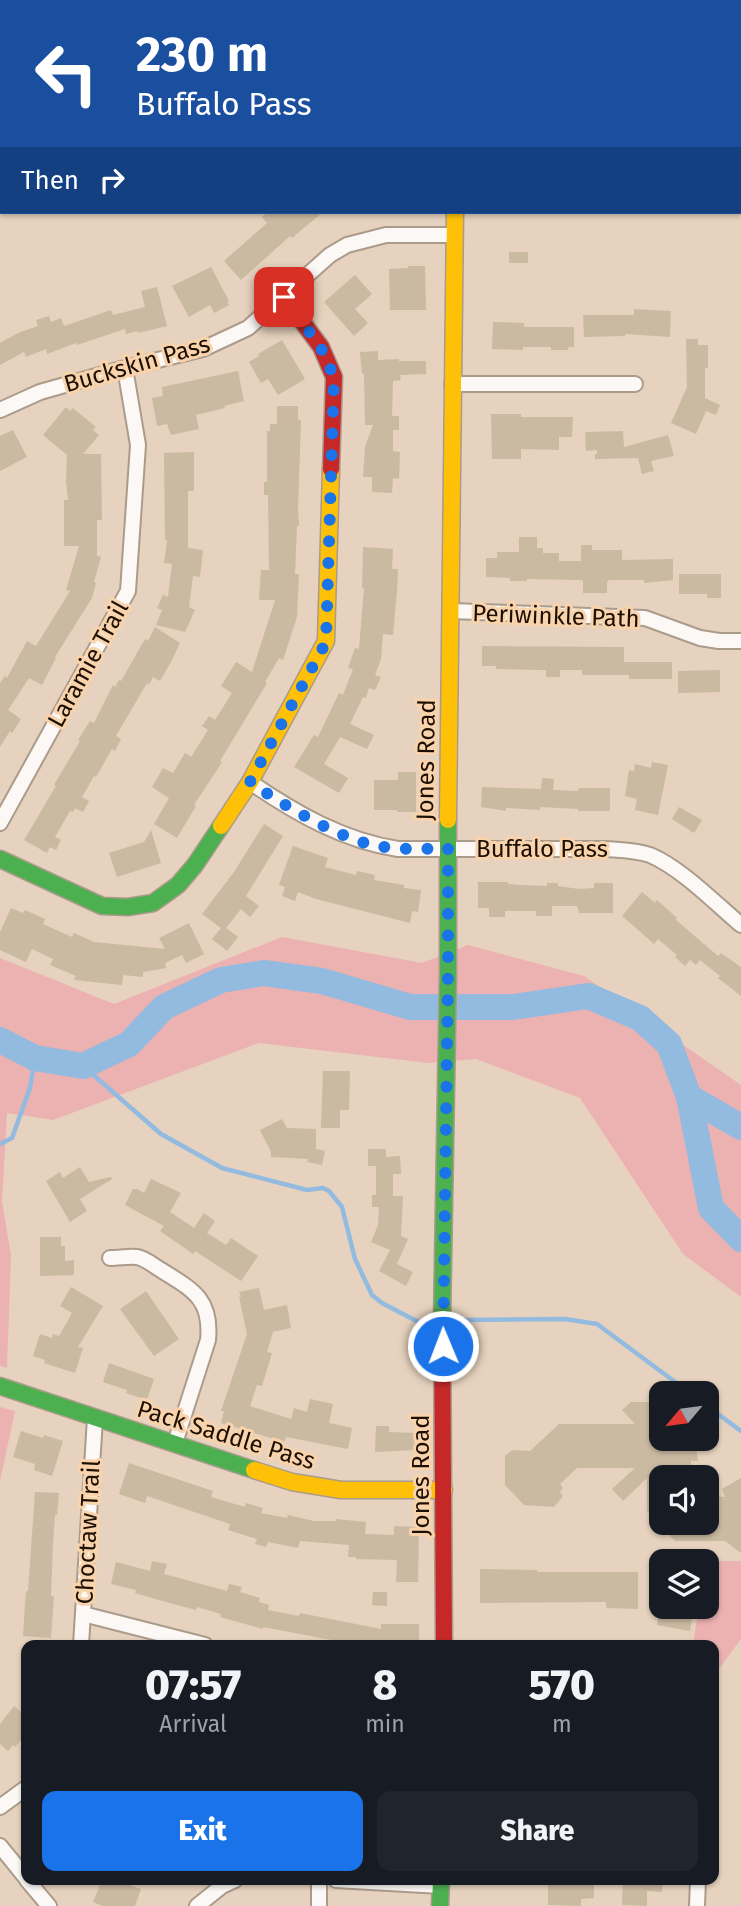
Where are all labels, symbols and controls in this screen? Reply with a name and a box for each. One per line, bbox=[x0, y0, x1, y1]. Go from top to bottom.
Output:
text: 230 m bbox=[136, 25, 268, 84]
icon: left bbox=[21, 28, 112, 119]
text: Buffalo Pass bbox=[136, 85, 312, 123]
icon: right bbox=[93, 161, 131, 199]
text: Then bbox=[21, 165, 79, 196]
pin bbox=[254, 267, 314, 327]
icon: arrive bbox=[265, 278, 303, 316]
street label: Buckskin Pass bbox=[61, 330, 213, 398]
street label: Laramie Trail bbox=[42, 596, 134, 732]
street label: Periwinkle Path bbox=[472, 599, 640, 633]
street label: Jones Road bbox=[411, 699, 441, 821]
street label: Buffalo Pass bbox=[476, 835, 608, 863]
position arrow bbox=[406, 1309, 480, 1383]
north arrow bbox=[649, 1381, 719, 1451]
map controls bbox=[649, 1381, 719, 1619]
street label: Pack Saddle Pass bbox=[134, 1395, 318, 1475]
street label: Jones Road bbox=[407, 1414, 435, 1536]
street label: Choctaw Trail bbox=[70, 1459, 106, 1605]
button: sound bbox=[649, 1465, 719, 1535]
button: layers bbox=[649, 1549, 719, 1619]
text: 07:57 bbox=[145, 1660, 241, 1710]
text: 8 bbox=[373, 1660, 397, 1710]
text: 570 bbox=[529, 1660, 595, 1710]
text: Arrival bbox=[159, 1710, 227, 1738]
text: min bbox=[365, 1710, 405, 1738]
text: m bbox=[552, 1710, 572, 1738]
button: Exit bbox=[42, 1791, 363, 1871]
button: Share bbox=[377, 1791, 698, 1871]

